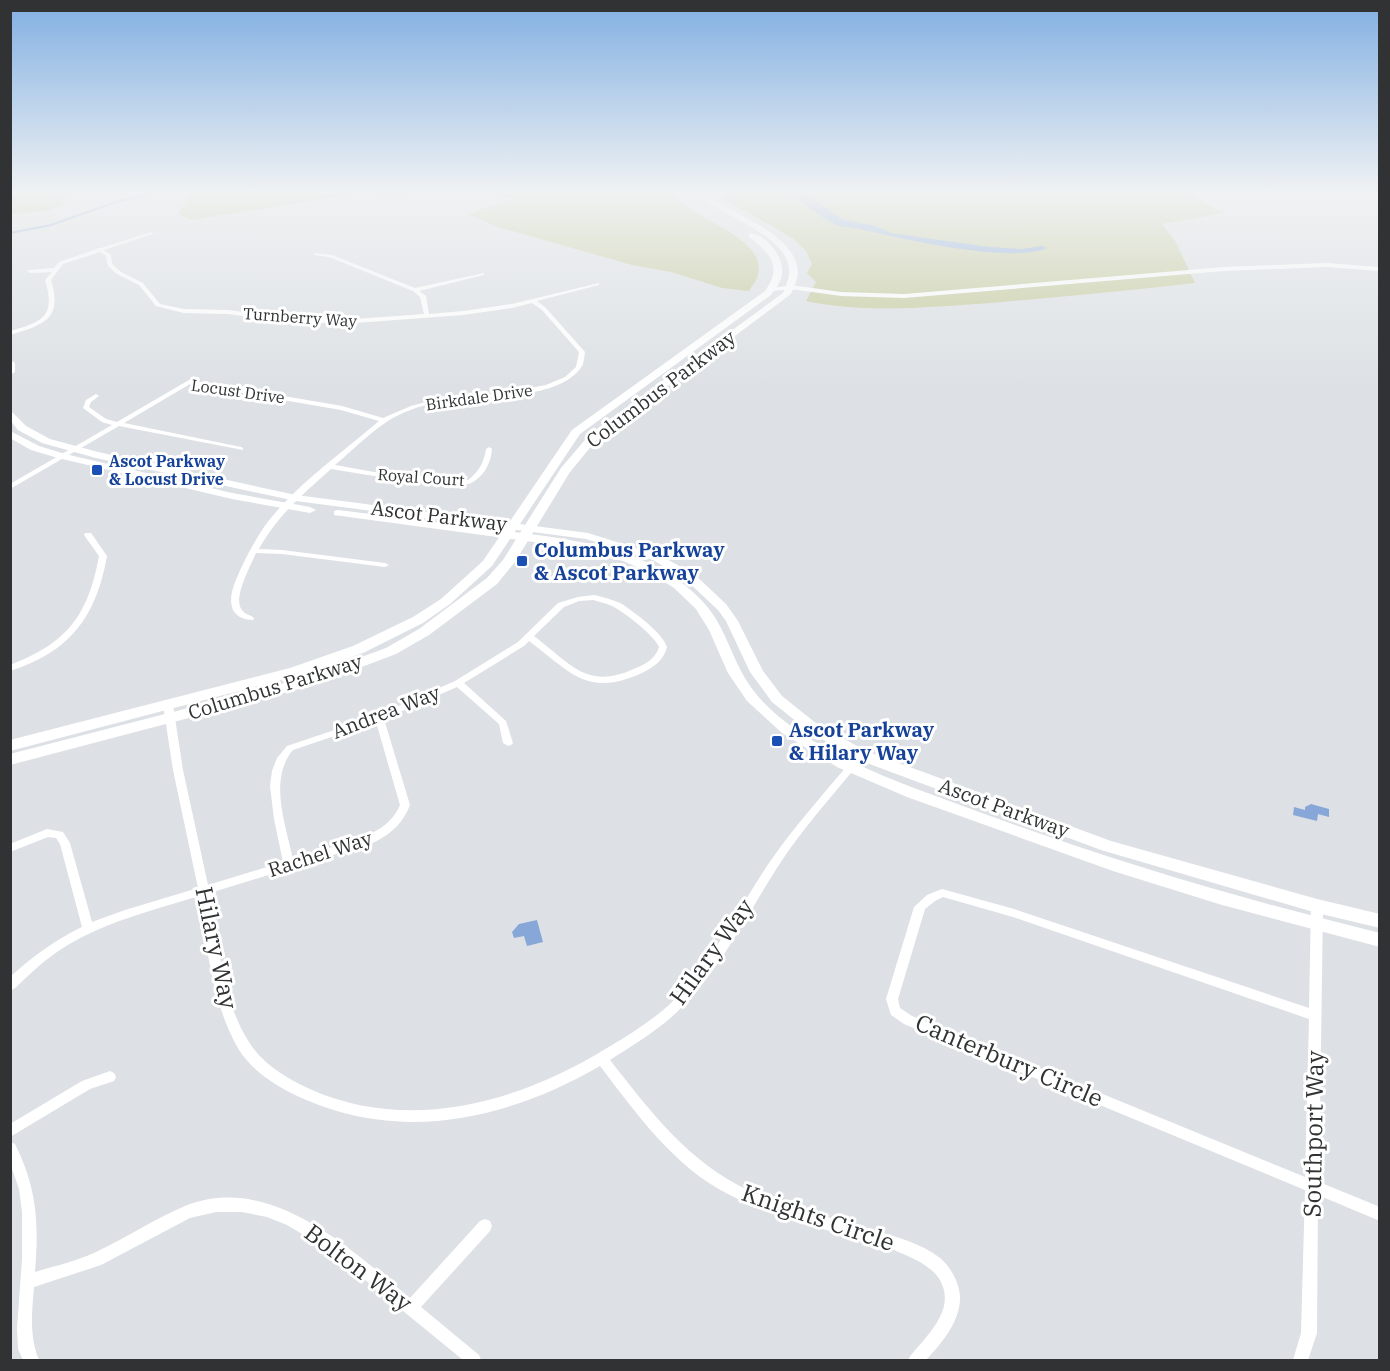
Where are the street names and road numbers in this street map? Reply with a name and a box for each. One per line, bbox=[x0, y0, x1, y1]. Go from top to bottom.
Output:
street label: Turnberry Way bbox=[242, 303, 358, 331]
street label: Columbus Parkway bbox=[580, 323, 741, 454]
street label: Locust Drive bbox=[190, 375, 286, 407]
street label: Birkdale Drive bbox=[424, 380, 534, 414]
street label: Royal Court bbox=[377, 464, 465, 490]
street label: Ascot Parkway bbox=[369, 494, 509, 537]
street label: Columbus Parkway bbox=[185, 647, 365, 726]
street label: Andrea Way bbox=[328, 678, 444, 744]
street label: Ascot Parkway bbox=[935, 771, 1073, 844]
street label: Rachel Way bbox=[264, 824, 376, 883]
street label: Hilary Way bbox=[188, 884, 246, 1012]
street label: Hilary Way bbox=[662, 892, 761, 1011]
street label: Canterbury Circle bbox=[911, 1006, 1108, 1114]
street label: Southport Way bbox=[1296, 1050, 1330, 1218]
street label: Knights Circle bbox=[738, 1176, 899, 1258]
street label: Bolton Way bbox=[298, 1216, 419, 1318]

